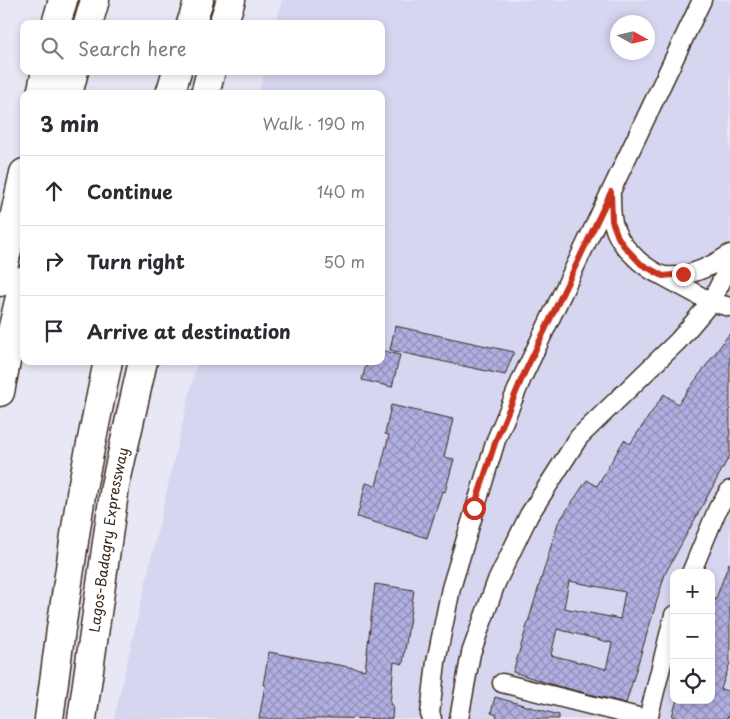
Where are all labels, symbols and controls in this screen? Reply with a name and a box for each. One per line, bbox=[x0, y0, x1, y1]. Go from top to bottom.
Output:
north arrow bbox=[610, 15, 655, 60]
search box bbox=[20, 20, 385, 75]
icon: search bbox=[38, 34, 66, 62]
text: Search here bbox=[78, 34, 187, 62]
text: 3 min bbox=[40, 107, 99, 139]
text: Walk · 190 m bbox=[263, 111, 365, 135]
icon: ahead bbox=[40, 177, 68, 205]
text: Continue bbox=[87, 177, 173, 205]
text: 140 m bbox=[317, 179, 365, 203]
icon: right bbox=[40, 247, 68, 275]
text: Turn right bbox=[87, 247, 185, 275]
text: 50 m bbox=[324, 249, 365, 273]
route end bbox=[672, 263, 695, 286]
icon: arrive bbox=[40, 317, 68, 345]
text: Arrive at destination bbox=[87, 317, 291, 345]
street label: Lagos-Badagry Expressway bbox=[83, 445, 133, 634]
route start bbox=[463, 497, 486, 520]
map controls bbox=[670, 569, 715, 704]
button: + bbox=[670, 569, 715, 614]
button: − bbox=[670, 614, 715, 659]
button: locate bbox=[670, 659, 715, 704]

